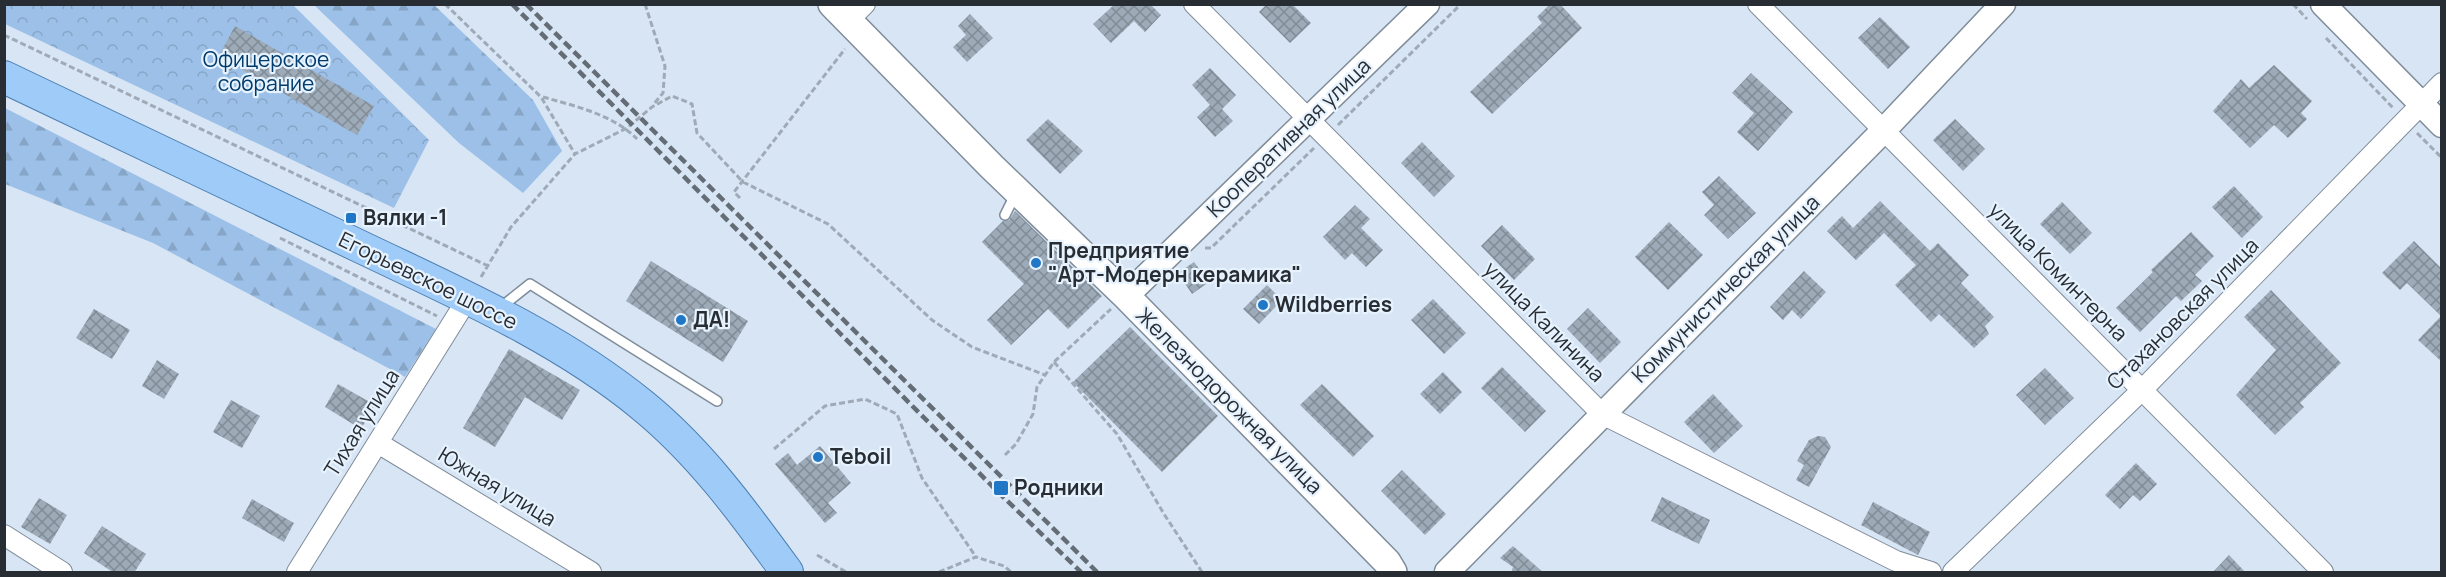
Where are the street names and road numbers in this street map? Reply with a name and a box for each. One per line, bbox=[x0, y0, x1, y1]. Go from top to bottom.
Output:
street label: Кооперативная улица bbox=[1200, 52, 1376, 223]
street label: Коммунистическая улица bbox=[1625, 188, 1825, 388]
street label: улица Коминтерна bbox=[1983, 196, 2134, 347]
street label: Егорьевское шоссе bbox=[334, 225, 522, 336]
street label: Стахановская улица bbox=[2100, 231, 2264, 395]
street label: улица Калинина bbox=[1478, 255, 1611, 388]
street label: Железнодорожная улица bbox=[1130, 301, 1329, 500]
street label: Тихая улица bbox=[317, 363, 405, 482]
street label: Южная улица bbox=[433, 440, 562, 532]

